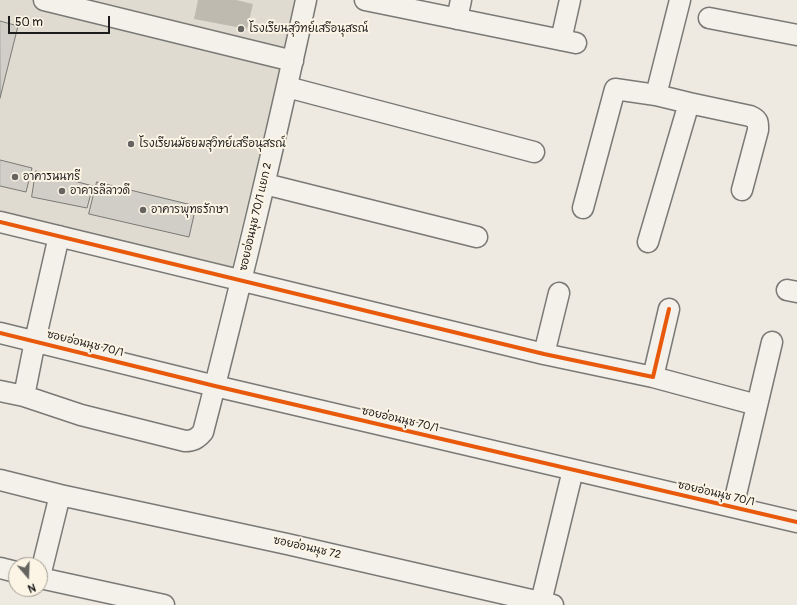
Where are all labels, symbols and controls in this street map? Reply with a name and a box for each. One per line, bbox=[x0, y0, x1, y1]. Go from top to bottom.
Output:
scale bar bbox=[10, 8, 112, 34]
text: 50 m bbox=[15, 15, 43, 30]
place label: โรงเรียนสุวิทย์เสรีอนุสรณ์ bbox=[249, 22, 368, 36]
marker: โรงเรียนสุวิทย์เสรีอนุสรณ์ bbox=[236, 24, 246, 34]
place label: โรงเรียนมัธยมสุวิทย์เสรีอนุสรณ์ bbox=[139, 137, 286, 151]
marker: โรงเรียนมัธยมสุวิทย์เสรีอนุสรณ์ bbox=[126, 139, 136, 149]
street label: ซอยอ่อนนุช 70/1 แยก 2 bbox=[237, 162, 275, 272]
place label: อาคารนนทรี bbox=[23, 170, 80, 184]
marker: อาคารนนทรี bbox=[10, 172, 20, 182]
place label: อาคารลีลาวดี bbox=[70, 184, 130, 198]
marker: อาคารลีลาวดี bbox=[57, 186, 67, 196]
place label: อาคารพุทธรักษา bbox=[151, 203, 229, 217]
marker: อาคารพุทธรักษา bbox=[138, 205, 148, 215]
street label: ซอยอ่อนนุช 70/1 bbox=[45, 328, 125, 360]
street label: ซอยอ่อนนุช 70/1 bbox=[360, 405, 440, 435]
street label: ซอยอ่อนนุช 70/1 bbox=[676, 479, 756, 509]
street label: ซอยอ่อนนุช 72 bbox=[272, 534, 342, 562]
north arrow bbox=[8, 557, 48, 597]
text: N bbox=[26, 581, 37, 595]

